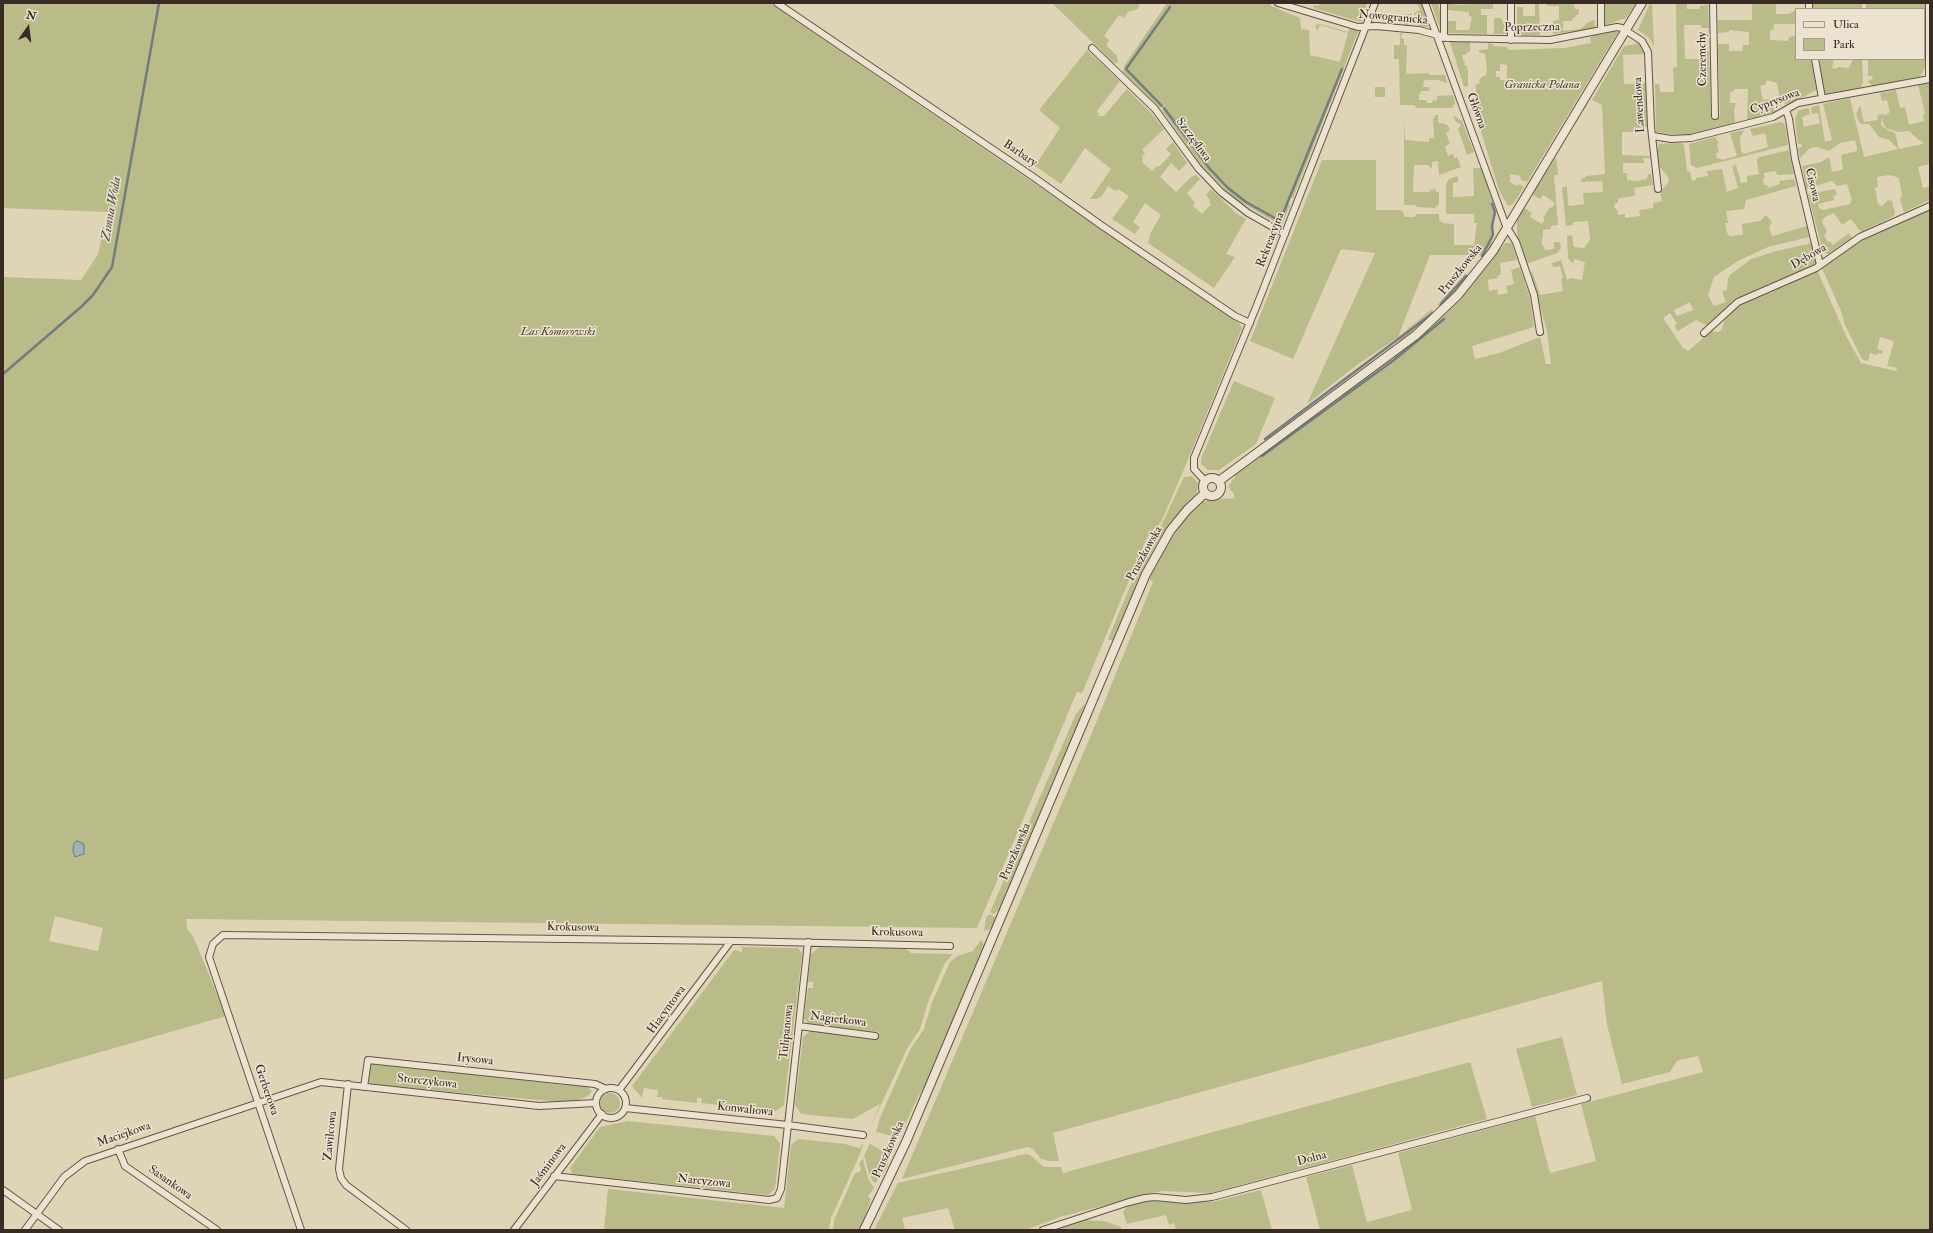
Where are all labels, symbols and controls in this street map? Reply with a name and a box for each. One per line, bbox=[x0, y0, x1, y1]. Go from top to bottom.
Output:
north arrow bbox=[8, 8, 48, 48]
text: N bbox=[25, 8, 37, 23]
street label: Nowogranicka bbox=[1358, 8, 1428, 28]
legend bbox=[1795, 8, 1925, 60]
text: Ulica bbox=[1833, 17, 1859, 32]
street label: Poprzeczna bbox=[1504, 20, 1560, 36]
street label: Czeremchy bbox=[1695, 32, 1711, 86]
text: Park bbox=[1833, 37, 1855, 52]
street label: Lawendowa bbox=[1631, 77, 1649, 133]
park label: Granicka Polana bbox=[1504, 78, 1580, 92]
street label: Cyprysowa bbox=[1748, 86, 1802, 118]
street label: Główna bbox=[1463, 91, 1489, 131]
street label: Szczęśliwa bbox=[1172, 115, 1214, 165]
street label: Barbary bbox=[1000, 137, 1040, 171]
street label: Cisowa bbox=[1801, 167, 1823, 203]
water label: Zimna Woda bbox=[99, 176, 125, 242]
street label: Rekreacyjna bbox=[1254, 210, 1288, 270]
street label: Dębowa bbox=[1789, 241, 1829, 273]
street label: Pruszkowska bbox=[1436, 242, 1486, 298]
park label: Las Komorowski bbox=[521, 325, 595, 339]
street label: Pruszkowska bbox=[1124, 524, 1166, 584]
street label: Pruszkowska bbox=[997, 821, 1035, 883]
street label: Krokusowa bbox=[547, 920, 599, 936]
street label: Krokusowa bbox=[871, 925, 923, 941]
street label: Hiacyntowa bbox=[645, 983, 689, 1037]
street label: Tulipanowa bbox=[777, 1004, 797, 1060]
street label: Nagietkowa bbox=[809, 1009, 867, 1031]
street label: Irysowa bbox=[456, 1051, 494, 1069]
street label: Gerberowa bbox=[251, 1063, 281, 1117]
street label: Storczykowa bbox=[396, 1072, 458, 1092]
street label: Konwaliowa bbox=[716, 1100, 774, 1120]
street label: Zawilcowa bbox=[321, 1110, 341, 1162]
street label: Maciejkowa bbox=[95, 1119, 153, 1151]
street label: Pruszkowska bbox=[870, 1119, 908, 1181]
street label: Jaśminowa bbox=[528, 1141, 570, 1189]
street label: Dolna bbox=[1296, 1148, 1328, 1170]
street label: Sasankowa bbox=[145, 1163, 195, 1203]
street label: Narcyzowa bbox=[677, 1172, 731, 1192]

